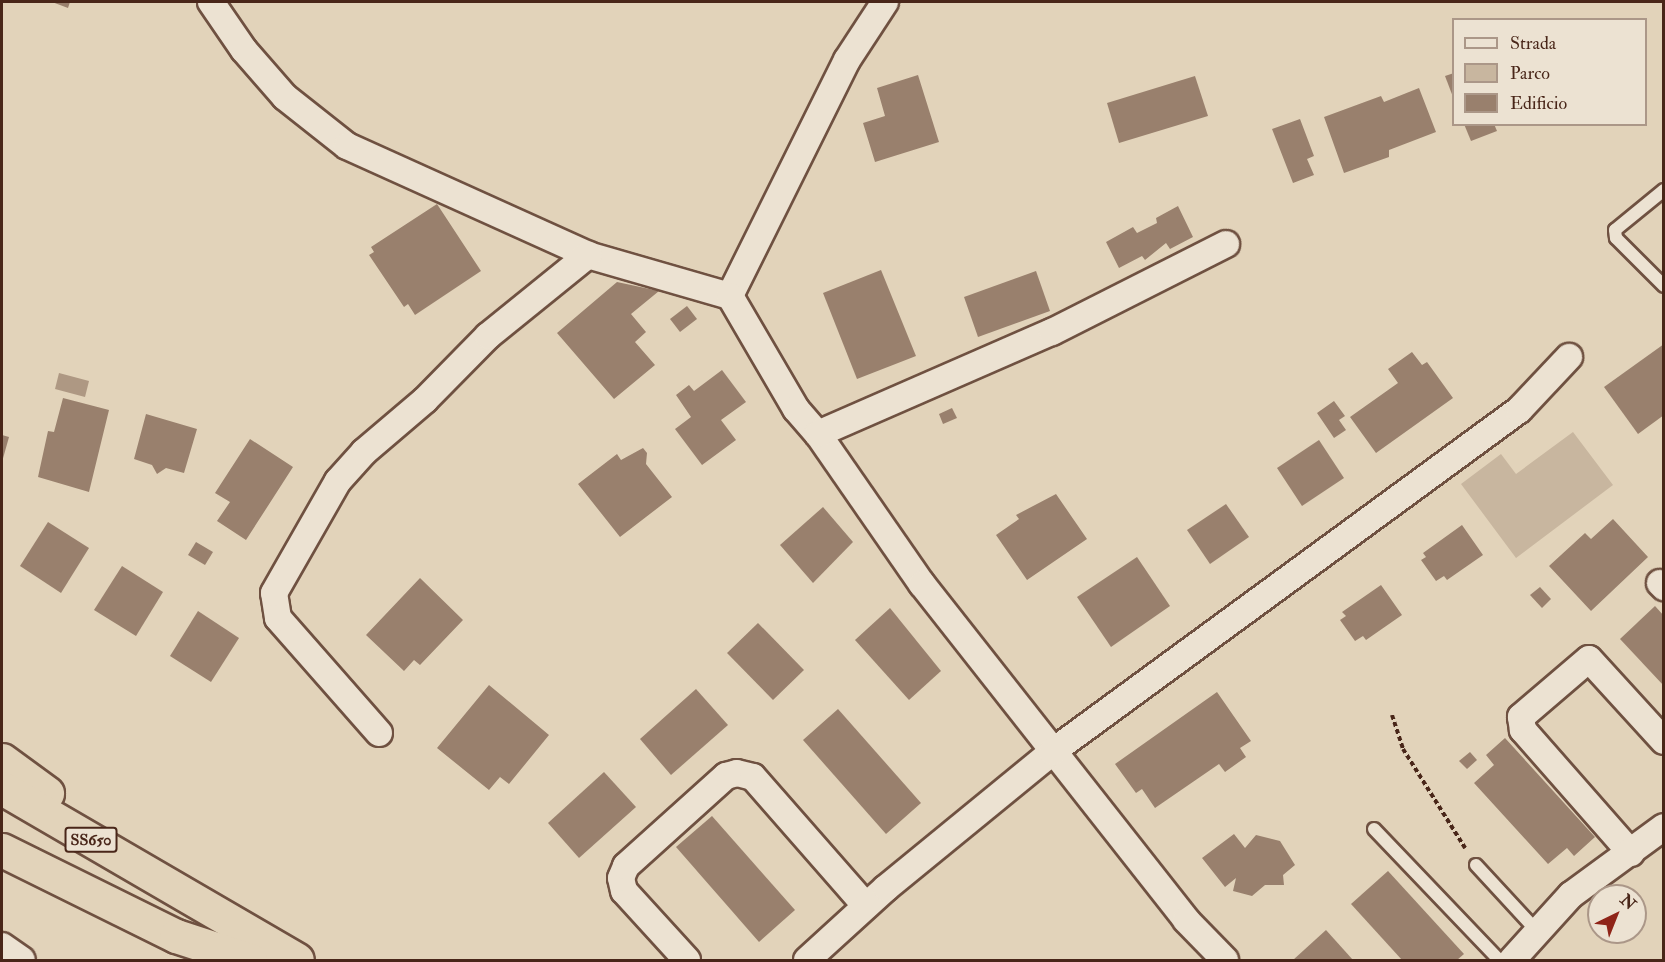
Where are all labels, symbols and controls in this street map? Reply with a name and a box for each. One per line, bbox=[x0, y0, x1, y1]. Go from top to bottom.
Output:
legend bbox=[1452, 18, 1647, 126]
text: Strada bbox=[1510, 32, 1556, 55]
text: Parco bbox=[1510, 62, 1550, 85]
text: Edificio bbox=[1510, 92, 1567, 115]
road number: SS650 bbox=[64, 827, 118, 853]
north arrow bbox=[1587, 884, 1647, 944]
text: N bbox=[1616, 890, 1640, 914]

